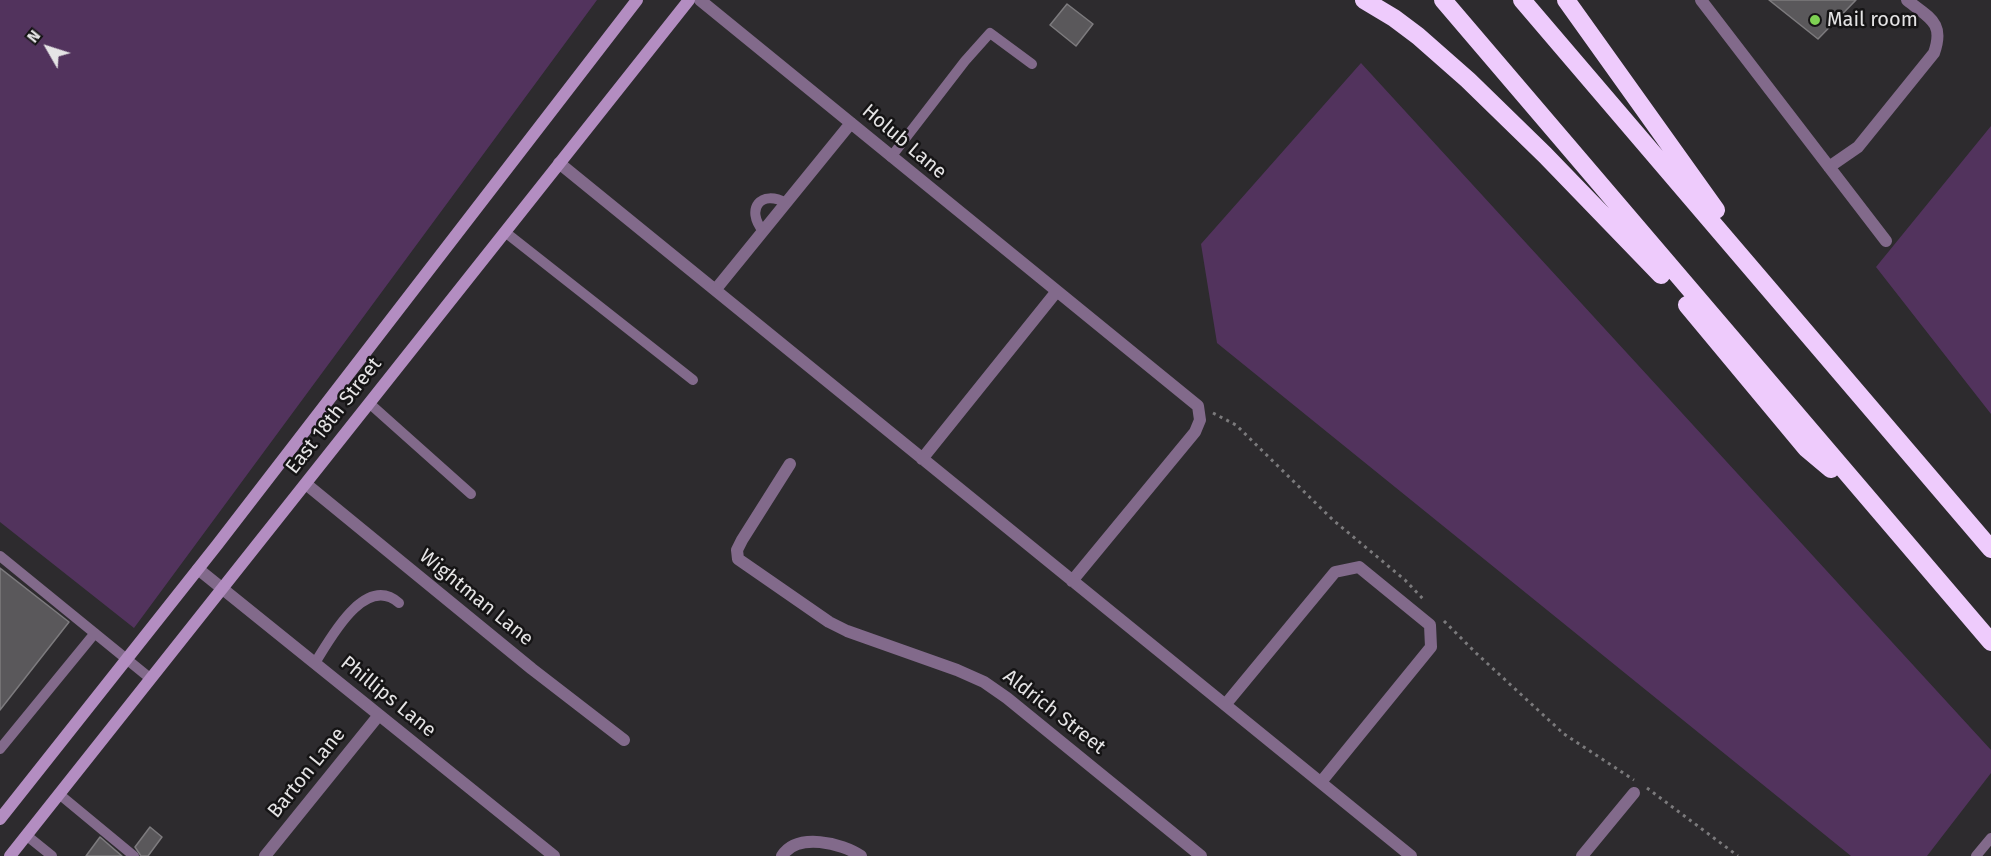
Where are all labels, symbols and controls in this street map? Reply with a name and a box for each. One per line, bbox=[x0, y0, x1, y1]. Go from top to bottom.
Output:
place label: Mail room bbox=[1827, 8, 1918, 32]
marker: Mail room bbox=[1808, 13, 1822, 27]
north arrow bbox=[18, 18, 78, 78]
text: N bbox=[23, 26, 44, 46]
street label: Holub Lane bbox=[857, 100, 951, 184]
street label: East 18th Street bbox=[281, 353, 387, 479]
street label: Wightman Lane bbox=[414, 545, 538, 651]
street label: Phillips Lane bbox=[335, 651, 441, 743]
street label: Aldrich Street bbox=[998, 665, 1110, 759]
street label: Barton Lane bbox=[263, 723, 351, 823]

